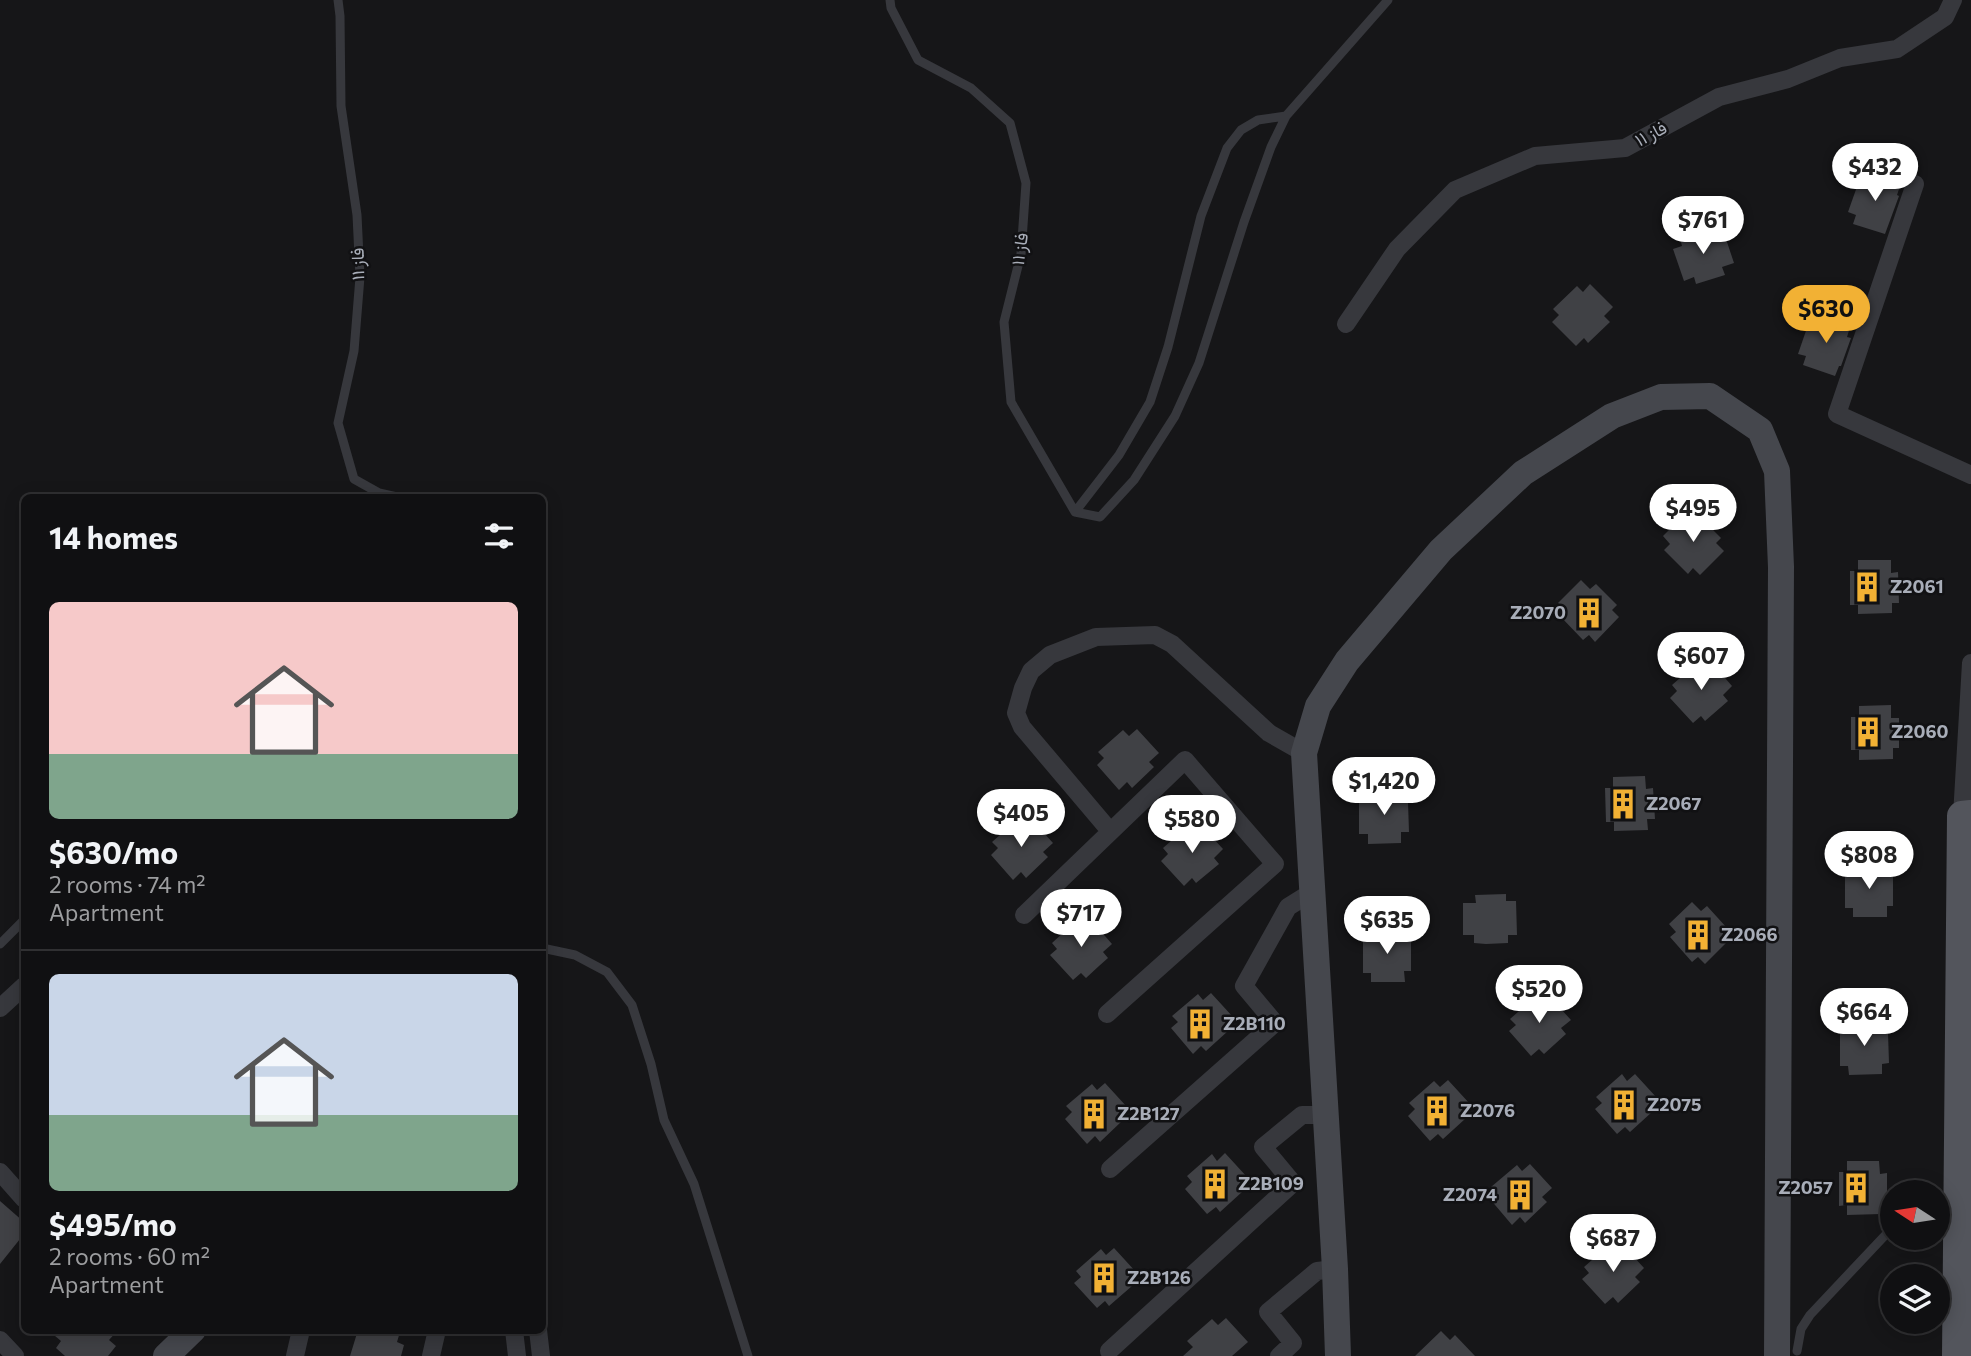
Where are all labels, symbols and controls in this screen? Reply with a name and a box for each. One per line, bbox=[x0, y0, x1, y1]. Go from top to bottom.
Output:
street label: فاز ۱۱ bbox=[1631, 116, 1671, 151]
pin: $432 bbox=[1834, 144, 1916, 203]
text: $432 bbox=[1848, 152, 1902, 180]
pin: $761 bbox=[1662, 196, 1744, 256]
text: $761 bbox=[1678, 205, 1728, 233]
street label: فاز ۱۱ bbox=[1006, 231, 1033, 267]
street label: فاز ۱۱ bbox=[346, 247, 369, 281]
pin: $630 bbox=[1785, 286, 1867, 345]
text: $630 bbox=[1798, 294, 1854, 322]
pin: $495 bbox=[1652, 484, 1734, 544]
text: $495 bbox=[1666, 493, 1720, 521]
icon: filters bbox=[480, 517, 518, 555]
text: 14 homes bbox=[49, 518, 178, 555]
building icon: Z2061 bbox=[1850, 570, 1884, 604]
place label: Z2061 bbox=[1890, 575, 1944, 597]
building icon: Z2070 bbox=[1572, 596, 1606, 630]
place label: Z2070 bbox=[1510, 601, 1566, 623]
pin: $607 bbox=[1660, 632, 1742, 692]
text: $607 bbox=[1673, 641, 1729, 669]
icon: home bbox=[221, 647, 347, 773]
building icon: Z2060 bbox=[1851, 715, 1885, 749]
place label: Z2060 bbox=[1891, 720, 1949, 742]
pin: $1,420 bbox=[1327, 758, 1441, 817]
text: $1,420 bbox=[1348, 766, 1420, 794]
building icon: Z2067 bbox=[1606, 787, 1640, 821]
pin: $405 bbox=[980, 790, 1062, 849]
place label: Z2067 bbox=[1646, 792, 1701, 814]
pin: $580 bbox=[1151, 796, 1233, 855]
text: $405 bbox=[993, 798, 1049, 826]
text: $580 bbox=[1164, 804, 1220, 832]
pin: $808 bbox=[1828, 832, 1910, 891]
text: $630/mo bbox=[49, 833, 178, 870]
text: $808 bbox=[1841, 840, 1897, 868]
text: 2 rooms · 74 m² bbox=[49, 870, 205, 898]
pin: $717 bbox=[1040, 890, 1122, 949]
pin: $635 bbox=[1346, 897, 1428, 956]
text: Apartment bbox=[49, 898, 164, 926]
text: $717 bbox=[1057, 898, 1105, 926]
text: $635 bbox=[1360, 905, 1414, 933]
building icon: Z2066 bbox=[1681, 918, 1715, 952]
place label: Z2066 bbox=[1721, 923, 1778, 945]
pin: $520 bbox=[1498, 965, 1580, 1025]
text: $520 bbox=[1512, 974, 1566, 1002]
pin: $664 bbox=[1823, 988, 1905, 1048]
text: $664 bbox=[1836, 997, 1892, 1025]
building icon: Z2B110 bbox=[1183, 1007, 1217, 1041]
place label: Z2B110 bbox=[1223, 1012, 1286, 1034]
icon: home bbox=[221, 1019, 347, 1145]
building icon: Z2075 bbox=[1607, 1088, 1641, 1122]
place label: Z2075 bbox=[1647, 1093, 1702, 1115]
building icon: Z2076 bbox=[1420, 1094, 1454, 1128]
building icon: Z2B127 bbox=[1077, 1097, 1111, 1131]
place label: Z2076 bbox=[1460, 1099, 1515, 1121]
place label: Z2B127 bbox=[1117, 1102, 1180, 1124]
building icon: Z2B109 bbox=[1198, 1167, 1232, 1201]
building icon: Z2057 bbox=[1839, 1171, 1873, 1205]
place label: Z2B109 bbox=[1238, 1172, 1304, 1194]
place label: Z2057 bbox=[1778, 1176, 1833, 1198]
building icon: Z2074 bbox=[1503, 1178, 1537, 1212]
north arrow bbox=[1880, 1180, 1950, 1250]
map controls bbox=[1880, 1180, 1950, 1334]
place label: Z2074 bbox=[1443, 1183, 1497, 1205]
text: $495/mo bbox=[49, 1205, 177, 1242]
pin: $687 bbox=[1572, 1214, 1654, 1274]
text: $687 bbox=[1586, 1223, 1640, 1251]
text: 2 rooms · 60 m² bbox=[49, 1242, 210, 1270]
building icon: Z2B126 bbox=[1087, 1261, 1121, 1295]
button: layers bbox=[1880, 1264, 1950, 1334]
place label: Z2B126 bbox=[1127, 1266, 1191, 1288]
text: Apartment bbox=[49, 1270, 164, 1298]

